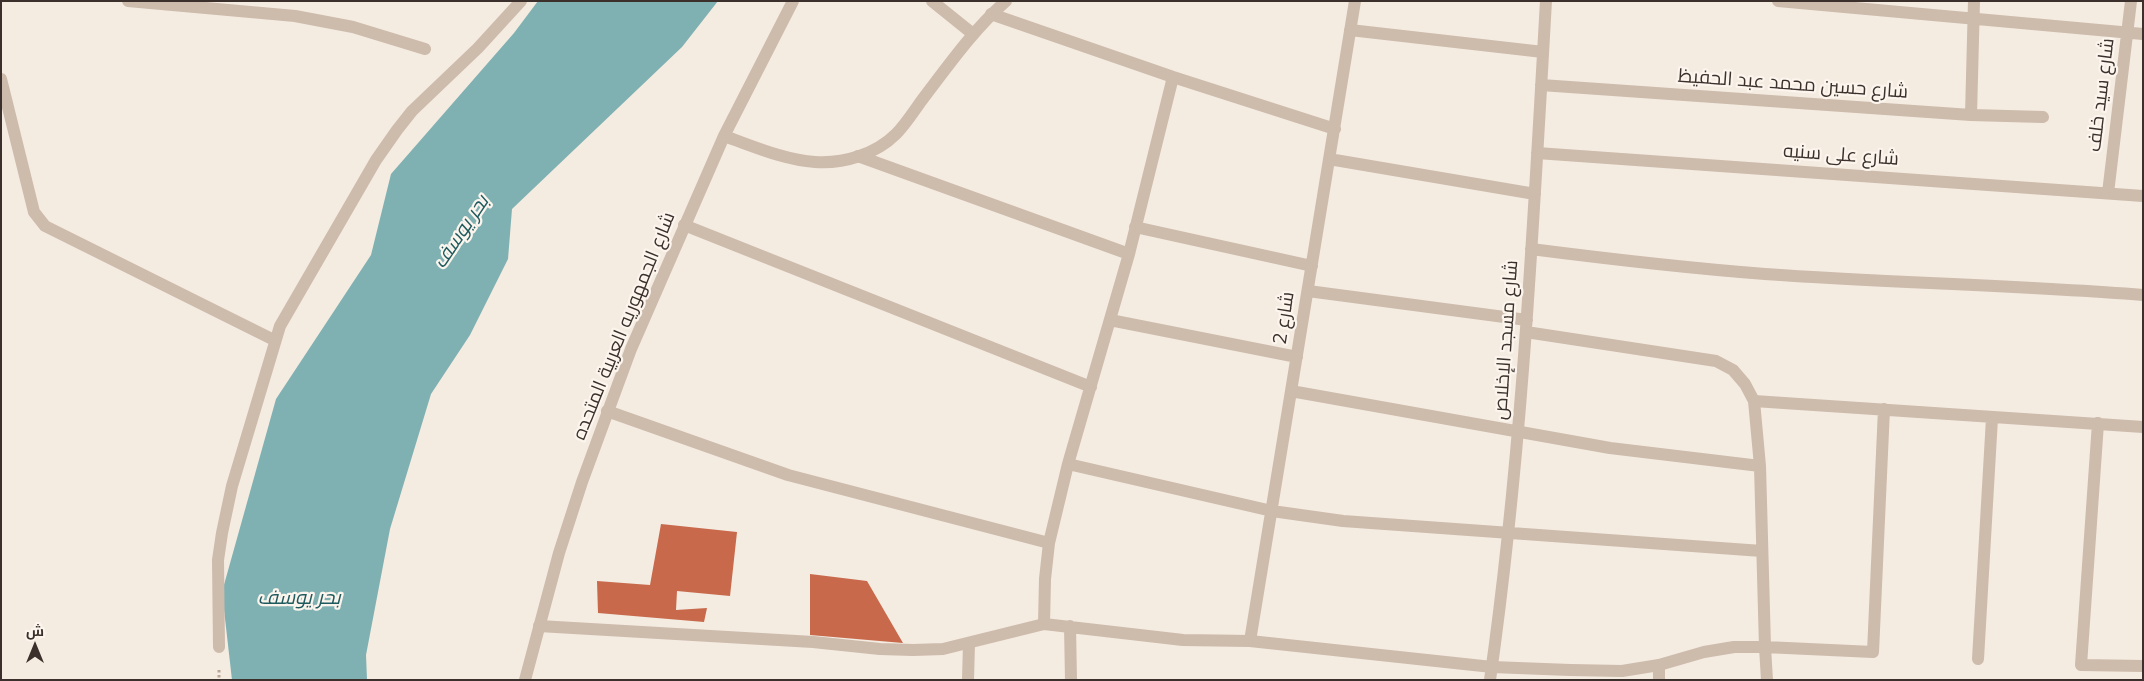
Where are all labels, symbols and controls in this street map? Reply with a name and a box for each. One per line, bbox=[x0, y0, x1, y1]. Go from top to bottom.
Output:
street label: شارع سيد خلف bbox=[2083, 37, 2119, 153]
street label: شارع حسين محمد عبد الحفيظ bbox=[1677, 65, 1909, 103]
street label: شارع على سنيه bbox=[1782, 140, 1900, 170]
water label: بحر يوسف bbox=[428, 191, 494, 273]
street label: شارع الجمهوريه العربية المتحده bbox=[568, 209, 680, 443]
street label: شارع مسجد الإخلاص bbox=[1489, 259, 1523, 421]
street label: شارع 2 bbox=[1269, 290, 1299, 346]
water label: بحر يوسف bbox=[257, 586, 341, 610]
north arrow bbox=[10, 621, 60, 671]
text: ش bbox=[26, 622, 44, 640]

